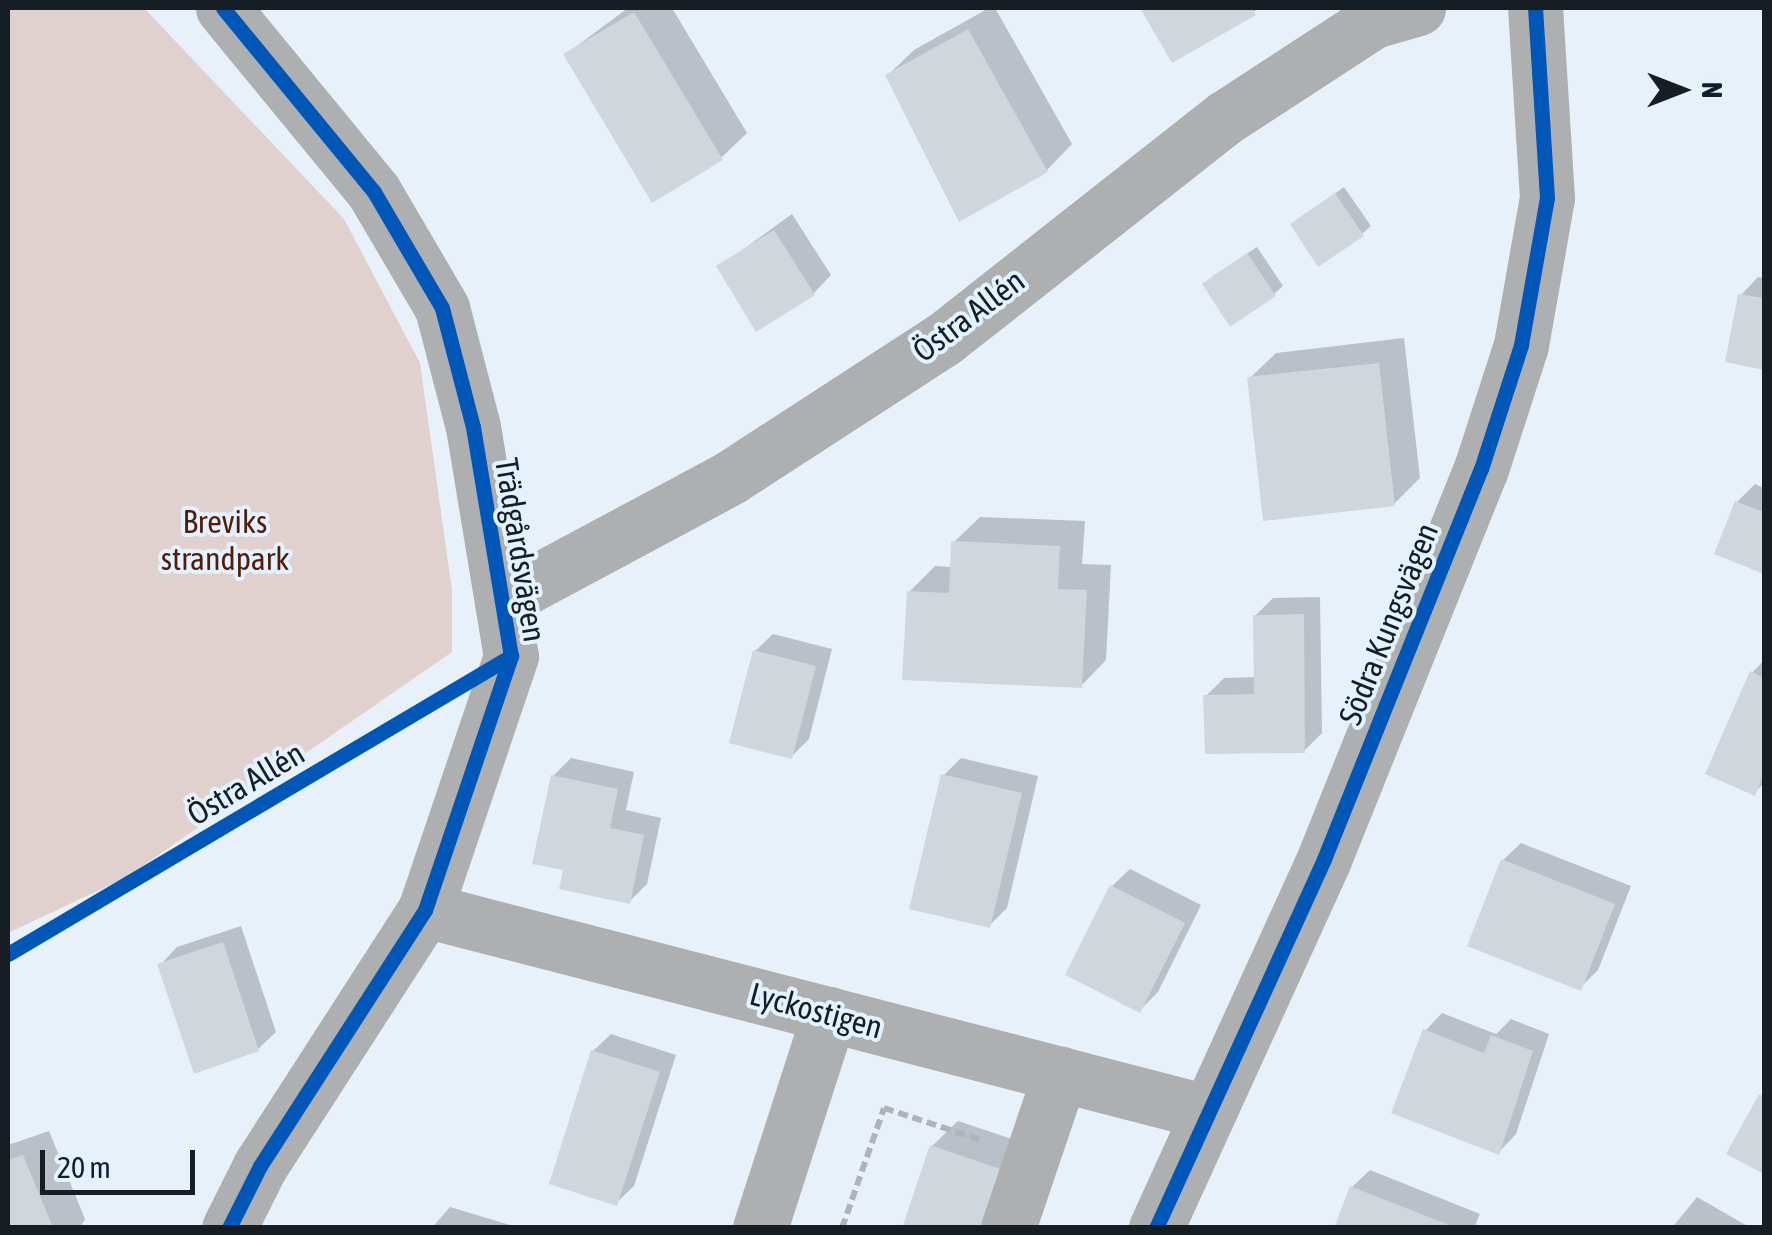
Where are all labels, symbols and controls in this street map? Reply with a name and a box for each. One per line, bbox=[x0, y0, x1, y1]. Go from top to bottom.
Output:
north arrow bbox=[1632, 40, 1732, 140]
text: N bbox=[1696, 82, 1728, 98]
street label: Östra Allén bbox=[906, 262, 1032, 370]
street label: Trädgårdsvägen bbox=[487, 455, 553, 645]
park label: Breviks strandpark bbox=[161, 504, 289, 579]
street label: Södra Kungsvägen bbox=[1331, 518, 1447, 730]
street label: Östra Allén bbox=[181, 734, 311, 834]
street label: Lyckostigen bbox=[746, 975, 886, 1047]
scale bar bbox=[45, 1130, 200, 1192]
text: 20 m bbox=[57, 1150, 111, 1184]

